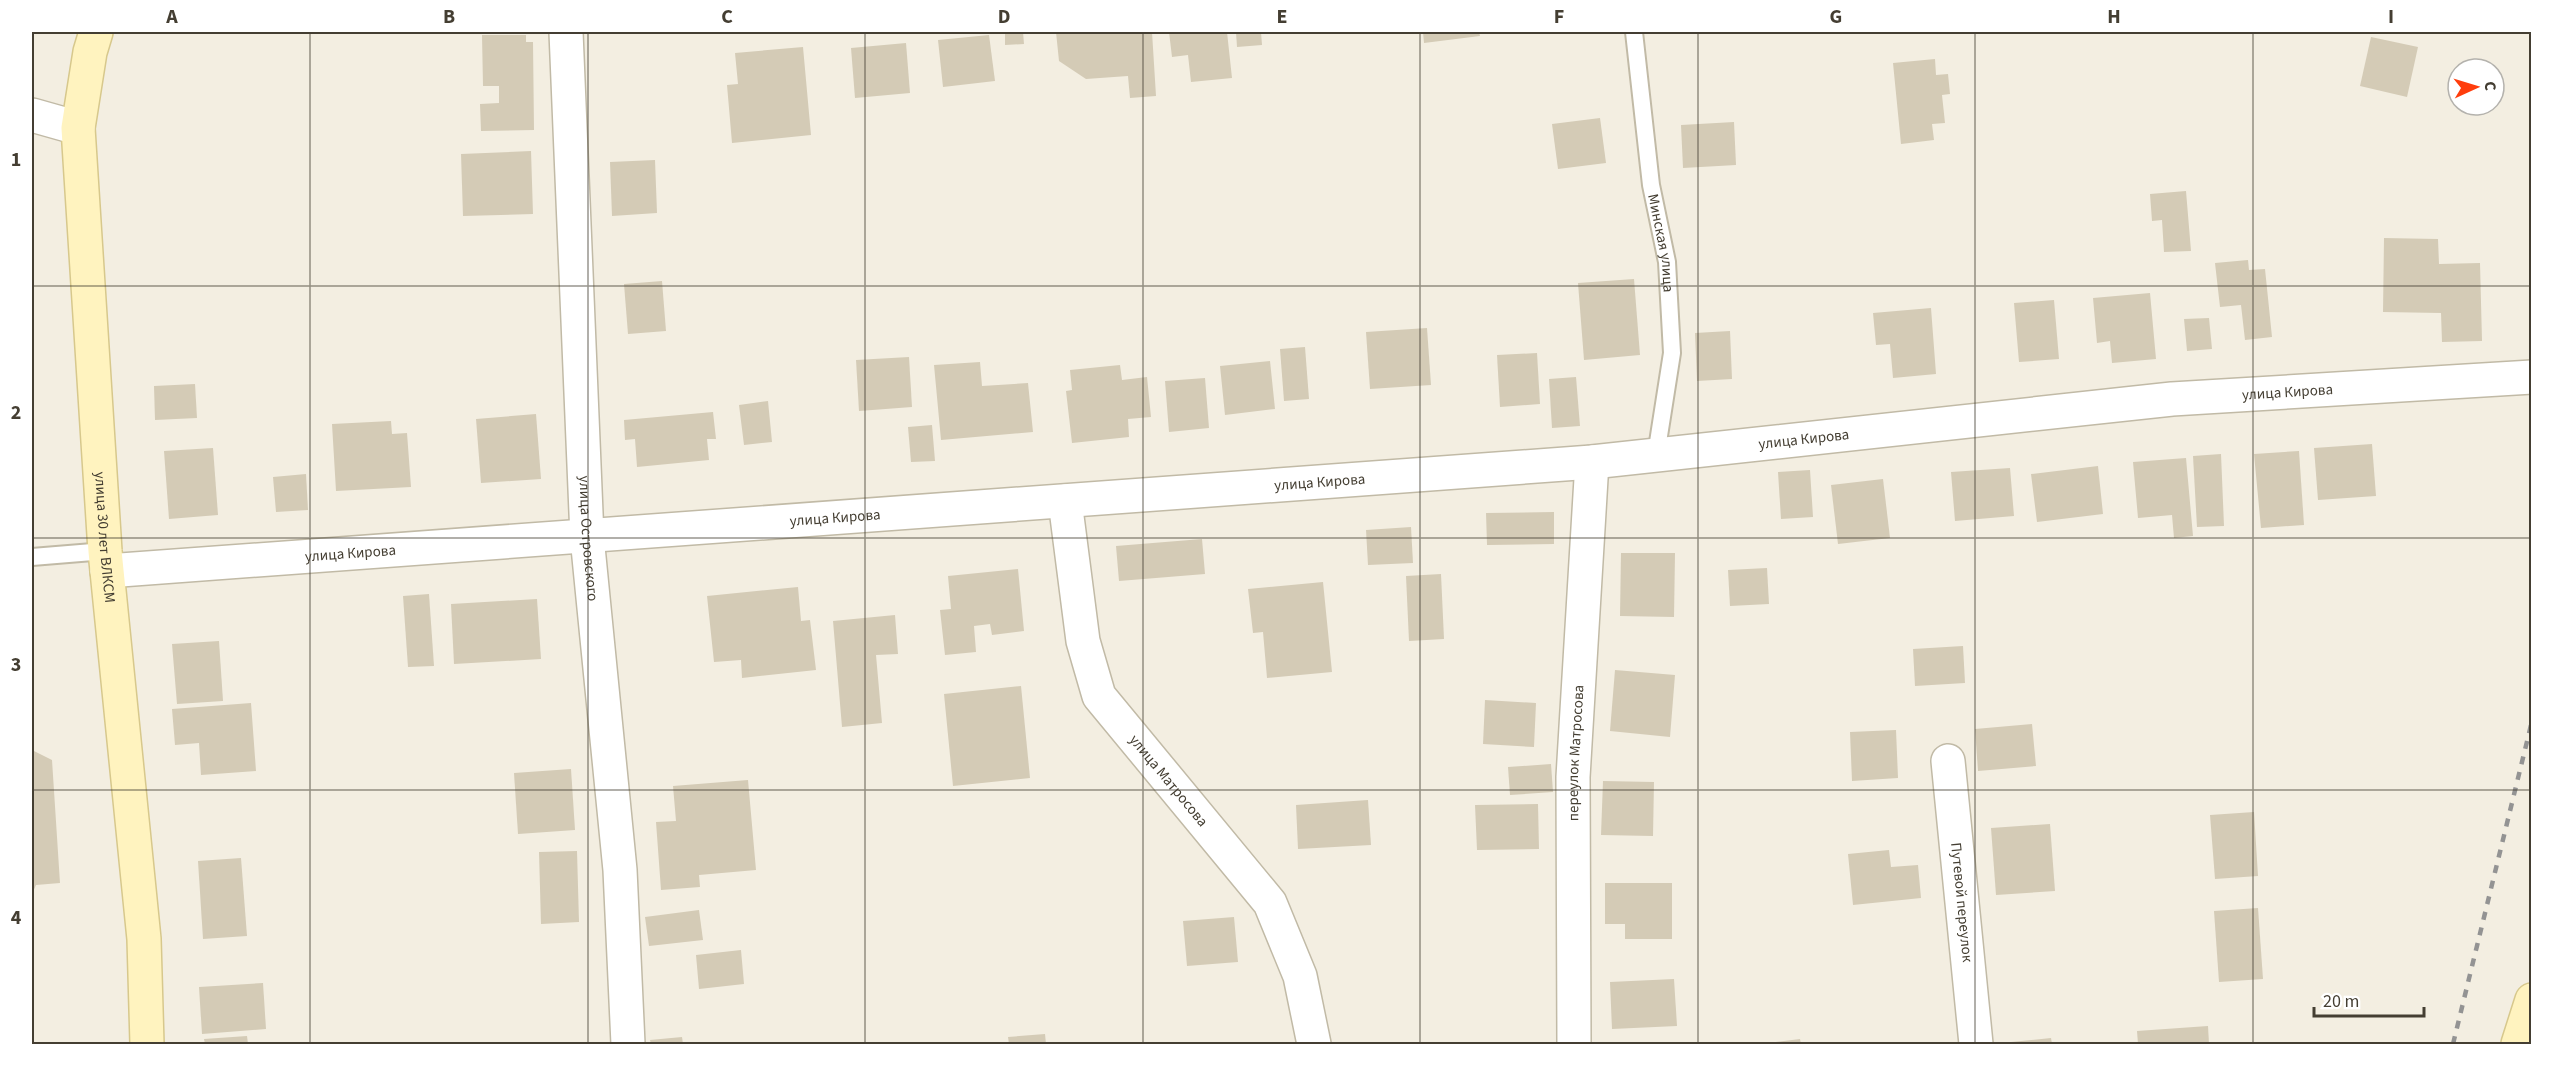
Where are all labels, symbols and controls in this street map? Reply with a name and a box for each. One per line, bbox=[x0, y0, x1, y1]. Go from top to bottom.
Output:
text: A bbox=[165, 3, 178, 31]
text: B bbox=[443, 3, 455, 31]
text: C bbox=[721, 3, 733, 31]
text: D bbox=[998, 3, 1010, 31]
text: E bbox=[1277, 3, 1287, 31]
text: F bbox=[1554, 3, 1564, 31]
text: G bbox=[1830, 3, 1842, 31]
text: H bbox=[2107, 3, 2121, 31]
text: I bbox=[2388, 3, 2394, 31]
north arrow bbox=[2446, 57, 2506, 117]
text: С bbox=[2479, 81, 2501, 91]
text: 1 bbox=[11, 146, 21, 174]
street label: Минская улица bbox=[1643, 192, 1679, 293]
street label: улица Кирова bbox=[2241, 379, 2334, 405]
text: 2 bbox=[11, 399, 21, 427]
street label: улица Кирова bbox=[1757, 424, 1850, 454]
street label: улица Кирова bbox=[1273, 468, 1366, 496]
street label: улица 30 лет ВЛКСМ bbox=[89, 471, 121, 604]
street label: улица Островского bbox=[574, 475, 604, 602]
street label: улица Кирова bbox=[789, 504, 881, 531]
street label: улица Кирова bbox=[304, 539, 397, 567]
text: 3 bbox=[11, 651, 21, 679]
street label: переулок Матросова bbox=[1562, 684, 1589, 821]
street label: улица Матросова bbox=[1124, 730, 1213, 831]
street label: Путевой переулок bbox=[1946, 841, 1978, 964]
text: 4 bbox=[11, 904, 22, 932]
scale bar bbox=[2314, 980, 2424, 1018]
text: 20 m bbox=[2323, 989, 2359, 1014]

